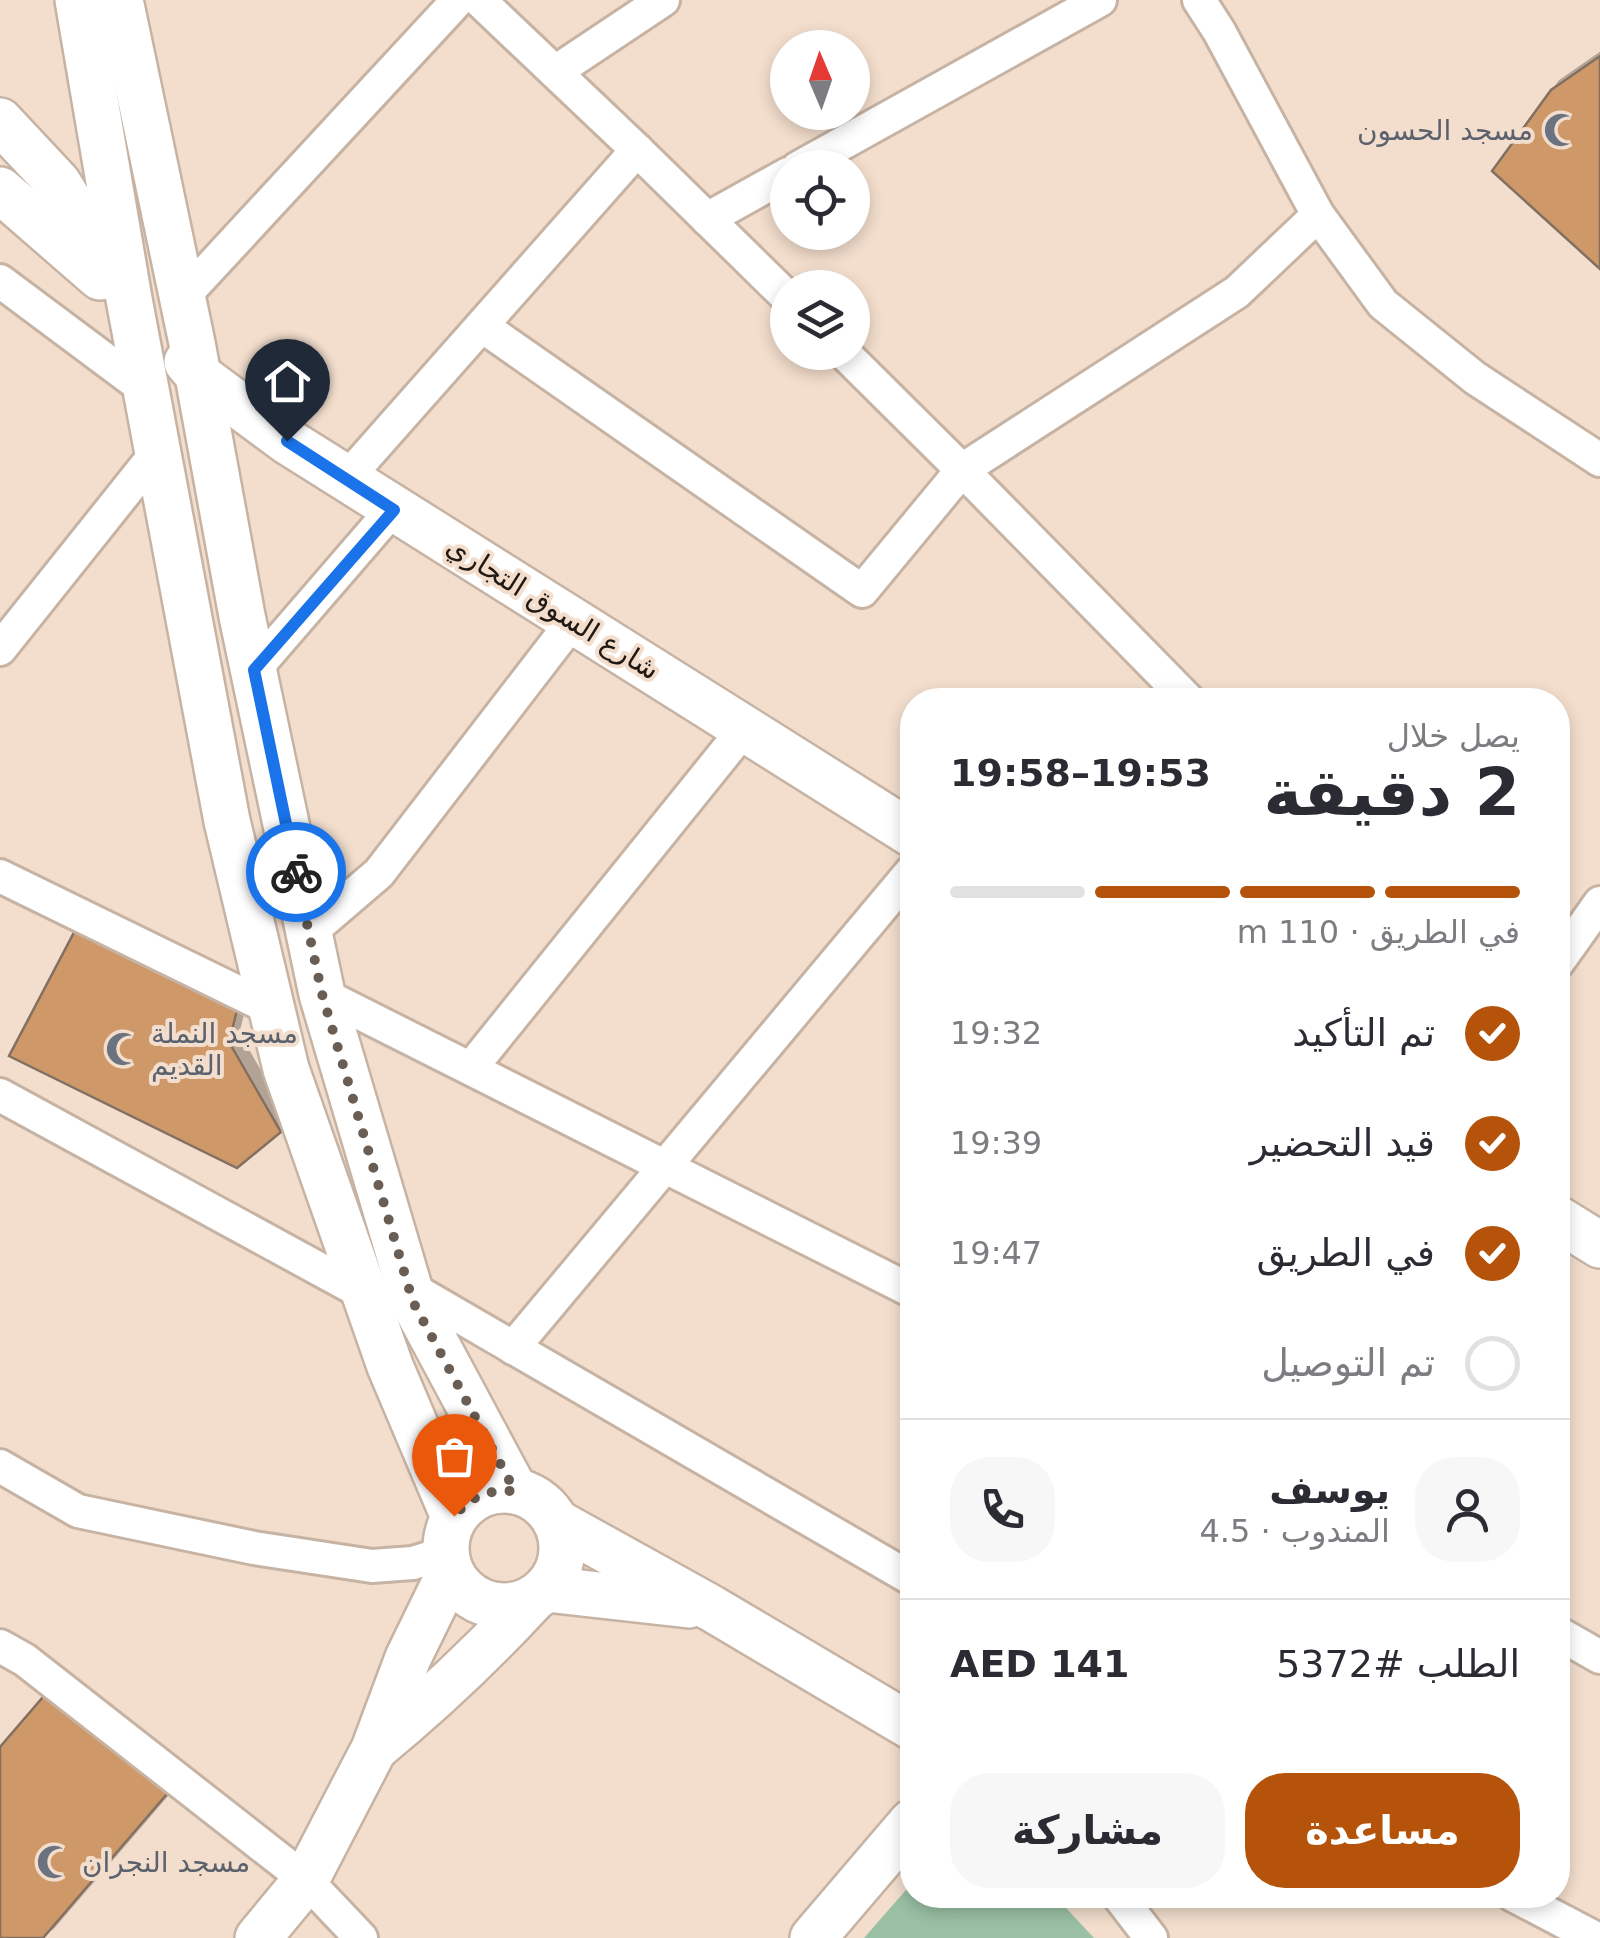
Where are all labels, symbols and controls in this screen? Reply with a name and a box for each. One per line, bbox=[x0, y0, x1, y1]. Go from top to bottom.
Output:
north arrow bbox=[770, 30, 870, 130]
map controls bbox=[770, 30, 870, 370]
mosque icon: مسجد الحسون bbox=[1542, 111, 1580, 149]
place label: مسجد الحسون bbox=[1357, 114, 1533, 147]
button: locate bbox=[770, 150, 870, 250]
button: layers bbox=[770, 270, 870, 370]
pin bbox=[245, 339, 330, 442]
icon: home bbox=[260, 354, 315, 409]
street label: شارع السوق التجاري bbox=[441, 529, 665, 687]
text: يصل خلال bbox=[1387, 717, 1520, 755]
text: 19:53–19:58 bbox=[950, 751, 1211, 795]
text: 2 دقيقة bbox=[1263, 755, 1520, 830]
courier bbox=[246, 822, 346, 922]
icon: bike bbox=[269, 845, 324, 900]
text: في الطريق · 110 m bbox=[1237, 913, 1520, 951]
icon: check bbox=[1465, 1006, 1520, 1061]
text: تم التأكيد bbox=[1292, 1011, 1435, 1055]
text: 19:32 bbox=[950, 1014, 1042, 1052]
place label: مسجد النملة القديم bbox=[151, 1017, 298, 1082]
mosque icon: مسجد النملة القديم bbox=[104, 1030, 142, 1068]
icon: check bbox=[1465, 1116, 1520, 1171]
text: قيد التحضير bbox=[1250, 1121, 1435, 1165]
text: 19:39 bbox=[950, 1124, 1042, 1162]
icon: check bbox=[1465, 1226, 1520, 1281]
text: في الطريق bbox=[1257, 1231, 1435, 1275]
text: 19:47 bbox=[950, 1234, 1042, 1272]
text: تم التوصيل bbox=[1261, 1341, 1435, 1385]
pin bbox=[412, 1414, 497, 1517]
icon: bag bbox=[427, 1429, 482, 1484]
button: phone bbox=[950, 1457, 1055, 1562]
button: person bbox=[1415, 1457, 1520, 1562]
text: يوسف bbox=[1269, 1468, 1390, 1512]
text: المندوب · 4.5 bbox=[1199, 1512, 1390, 1550]
text: AED 141 bbox=[950, 1642, 1129, 1686]
text: الطلب #5372 bbox=[1276, 1642, 1520, 1686]
button: مشاركة bbox=[950, 1773, 1225, 1888]
button: مساعدة bbox=[1245, 1773, 1520, 1888]
mosque icon: مسجد النجران bbox=[35, 1843, 73, 1881]
place label: مسجد النجران bbox=[82, 1846, 250, 1879]

